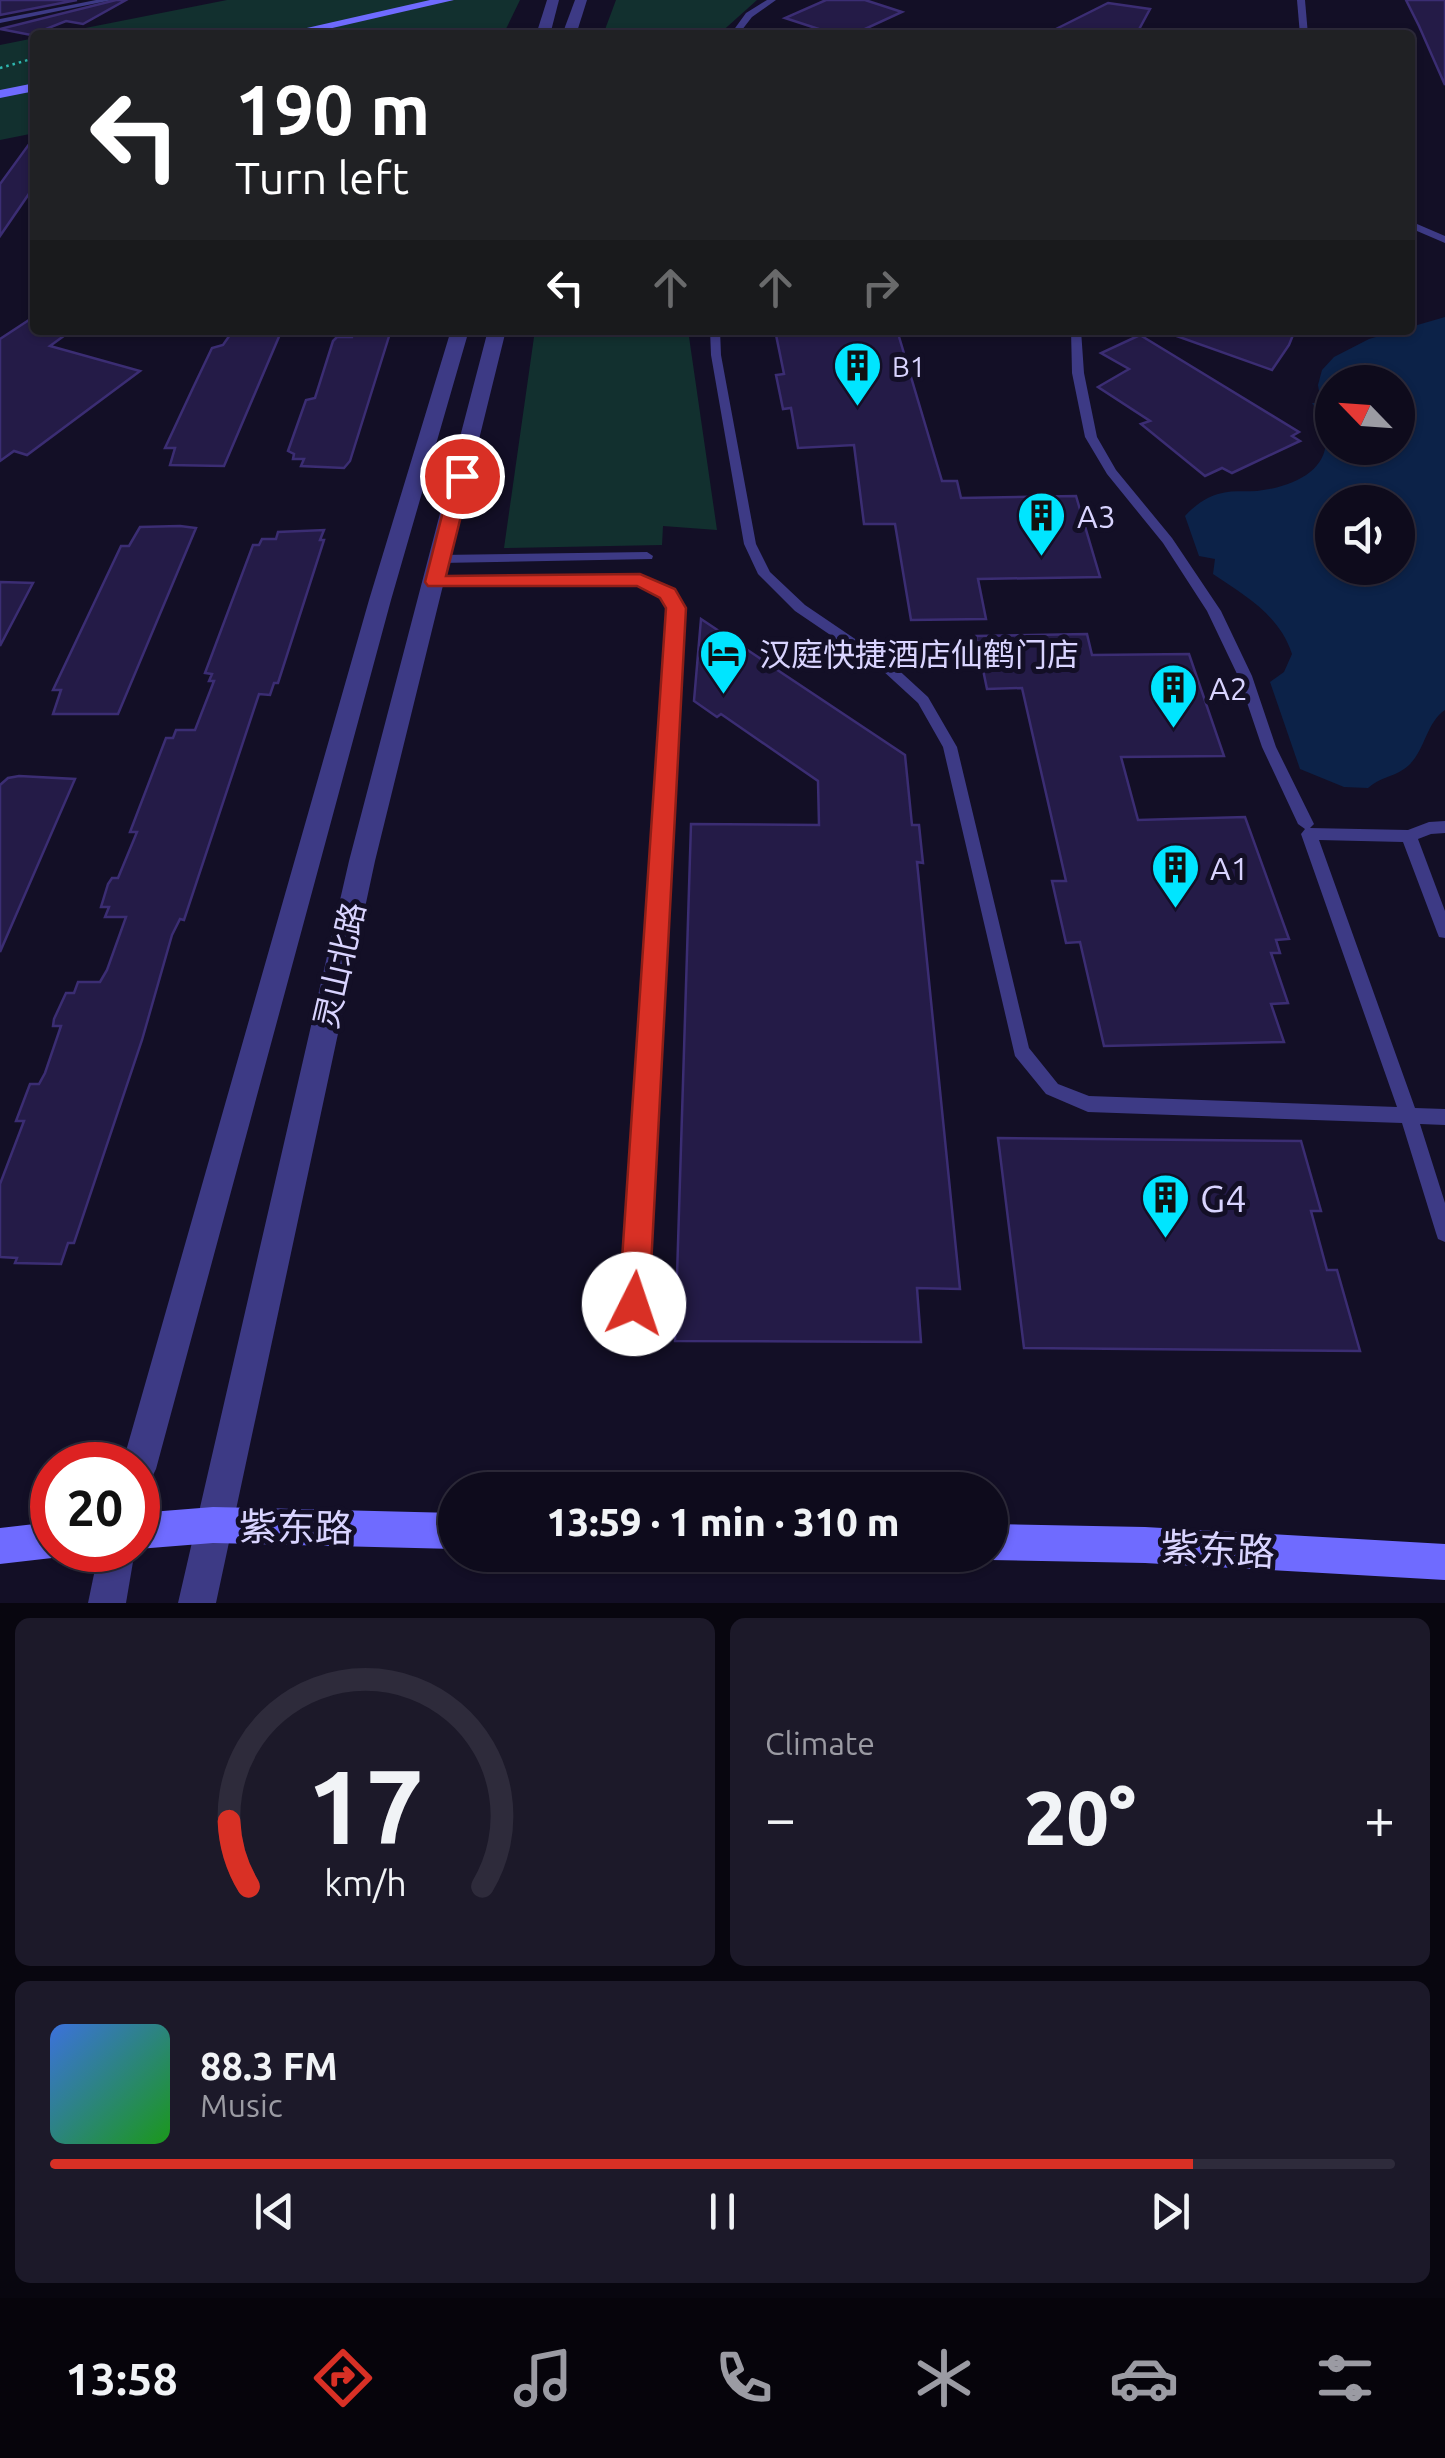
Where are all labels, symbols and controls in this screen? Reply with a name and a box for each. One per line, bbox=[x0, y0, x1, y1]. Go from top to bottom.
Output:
icon: left bbox=[70, 70, 200, 200]
text: 190 m bbox=[235, 70, 430, 148]
text: Turn left bbox=[235, 152, 409, 203]
icon: left bbox=[538, 260, 593, 315]
icon: ahead bbox=[643, 260, 698, 315]
icon: ahead bbox=[748, 260, 803, 315]
icon: right bbox=[853, 260, 908, 315]
building icon: B1 bbox=[831, 340, 883, 408]
place label: B1 bbox=[892, 351, 926, 382]
north arrow bbox=[1315, 365, 1415, 465]
map controls bbox=[1315, 365, 1415, 585]
pin bbox=[420, 434, 505, 519]
icon: arrive bbox=[435, 449, 490, 504]
button: sound bbox=[1315, 485, 1415, 585]
building icon: A3 bbox=[1016, 490, 1068, 558]
place label: A3 bbox=[1077, 498, 1116, 534]
hotel icon: 汉庭快捷酒店仙鹤门店 bbox=[698, 628, 750, 696]
place label: 汉庭快捷酒店仙鹤门店 bbox=[759, 636, 1079, 672]
building icon: A2 bbox=[1148, 662, 1200, 730]
place label: A2 bbox=[1209, 670, 1248, 706]
building icon: A1 bbox=[1149, 842, 1201, 910]
place label: A1 bbox=[1210, 850, 1249, 886]
street label: 灵山北路 bbox=[307, 899, 371, 1031]
building icon: G4 bbox=[1139, 1172, 1191, 1240]
place label: G4 bbox=[1200, 1177, 1247, 1219]
position arrow bbox=[582, 1252, 686, 1356]
speed limit sign: 20 bbox=[30, 1442, 160, 1572]
text: 13:59 · 1 min · 310 m bbox=[546, 1501, 900, 1543]
street label: 紫东路 bbox=[239, 1505, 353, 1549]
street label: 紫东路 bbox=[1160, 1525, 1276, 1573]
text: Climate bbox=[765, 1725, 875, 1761]
text: 17 bbox=[306, 1747, 424, 1864]
text: 20° bbox=[1024, 1775, 1136, 1859]
text: − bbox=[765, 1787, 796, 1848]
text: + bbox=[1364, 1787, 1395, 1848]
text: km/h bbox=[324, 1863, 406, 1903]
text: 88.3 FM bbox=[200, 2045, 338, 2087]
text: Music bbox=[200, 2087, 283, 2123]
icon: previous bbox=[247, 2184, 302, 2239]
icon: pause bbox=[695, 2184, 750, 2239]
icon: next bbox=[1143, 2184, 1198, 2239]
icon: directions bbox=[308, 2343, 378, 2413]
icon: music bbox=[508, 2343, 578, 2413]
icon: phone bbox=[709, 2343, 779, 2413]
icon: climate bbox=[909, 2343, 979, 2413]
icon: car bbox=[1109, 2343, 1179, 2413]
icon: filters bbox=[1310, 2343, 1380, 2413]
text: 13:58 bbox=[65, 2353, 178, 2404]

